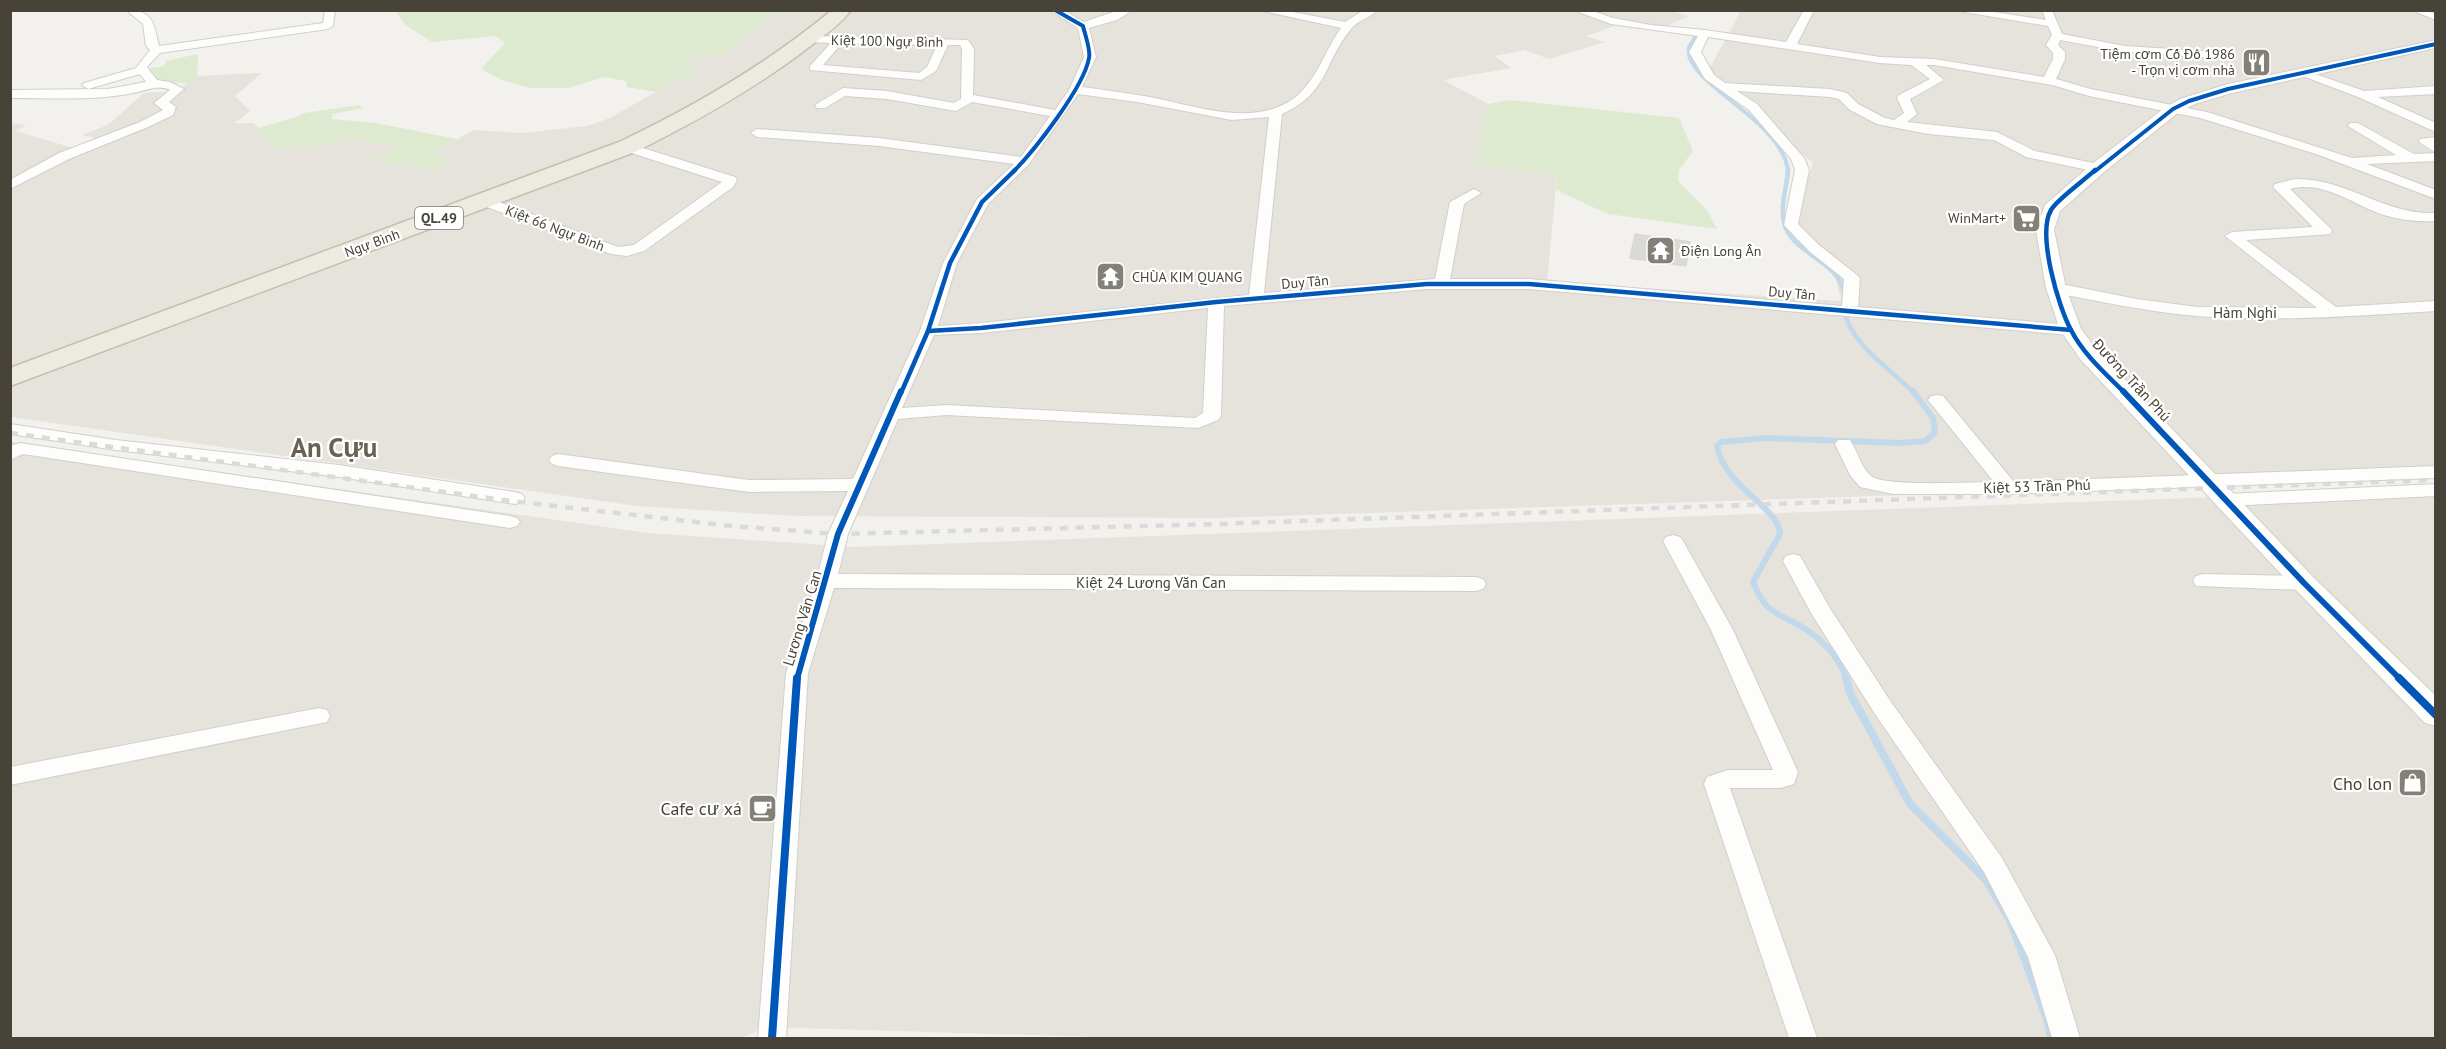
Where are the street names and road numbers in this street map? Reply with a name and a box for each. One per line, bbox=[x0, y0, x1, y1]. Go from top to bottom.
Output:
street label: Kiệt 100 Ngự Bình bbox=[831, 31, 943, 51]
street label: Kiệt 66 Ngự Bình bbox=[503, 201, 607, 255]
road number: QL.49 bbox=[415, 207, 463, 229]
street label: Ngự Bình bbox=[342, 225, 402, 261]
street label: Duy Tân bbox=[1281, 271, 1329, 293]
street label: Duy Tân bbox=[1768, 282, 1816, 304]
street label: Hàm Nghi bbox=[2213, 303, 2277, 322]
street label: Đường Trần Phú bbox=[2088, 334, 2175, 425]
street label: Kiệt 53 Trần Phú bbox=[1983, 475, 2091, 497]
street label: Lương Văn Can bbox=[778, 568, 826, 668]
street label: Kiệt 24 Lương Văn Can bbox=[1076, 573, 1226, 592]

